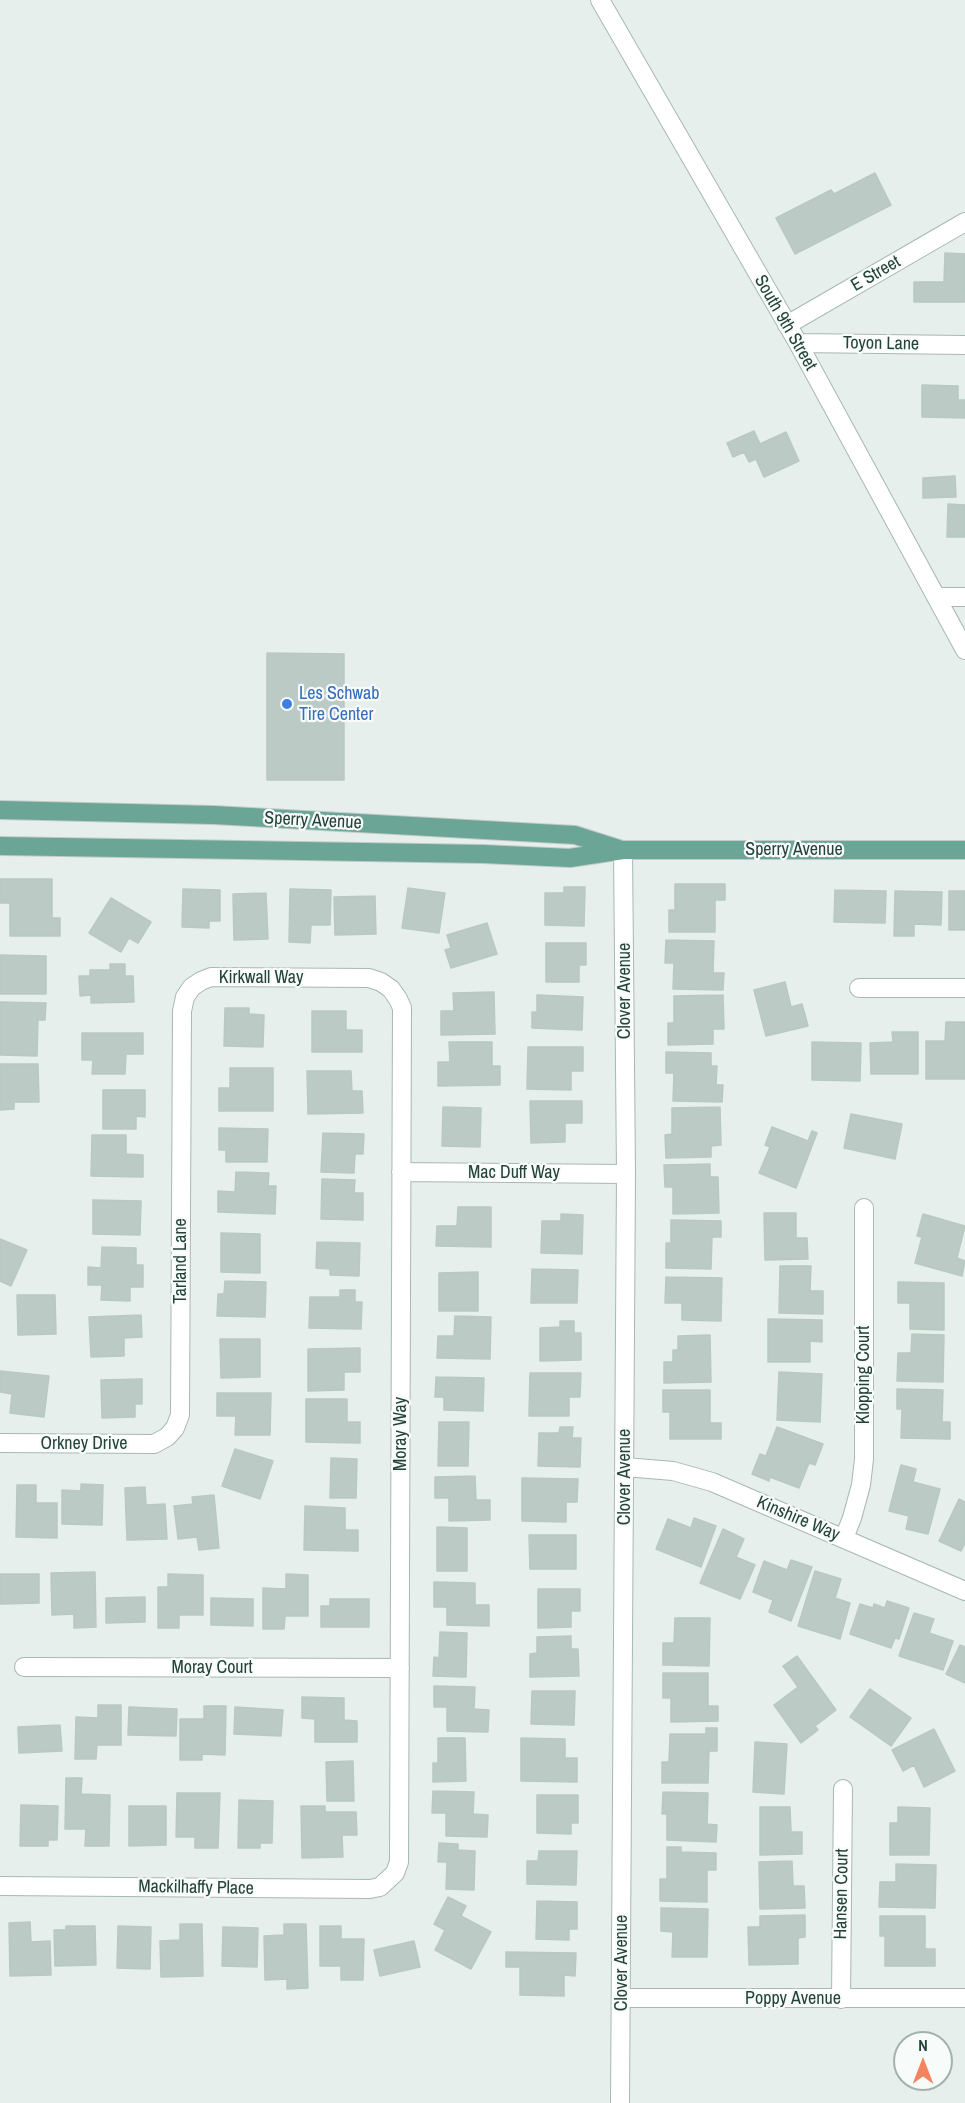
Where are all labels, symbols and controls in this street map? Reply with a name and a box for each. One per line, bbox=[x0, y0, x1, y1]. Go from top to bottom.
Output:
street label: E Street bbox=[848, 251, 904, 297]
street label: South 9th Street bbox=[749, 271, 821, 375]
street label: Toyon Lane bbox=[843, 333, 919, 355]
place label: Les Schwab Tire Center bbox=[299, 683, 379, 726]
marker: Les Schwab Tire Center bbox=[280, 697, 294, 711]
street label: Sperry Avenue bbox=[264, 808, 362, 834]
street label: Sperry Avenue bbox=[745, 839, 843, 861]
street label: Clover Avenue bbox=[614, 943, 636, 1039]
street label: Kirkwall Way bbox=[219, 967, 303, 989]
street label: Mac Duff Way bbox=[468, 1162, 560, 1184]
street label: Tarland Lane bbox=[170, 1218, 192, 1304]
street label: Klopping Court bbox=[853, 1326, 875, 1424]
street label: Moray Way bbox=[390, 1397, 412, 1471]
street label: Clover Avenue bbox=[614, 1429, 636, 1525]
street label: Orkney Drive bbox=[41, 1433, 127, 1455]
street label: Kinshire Way bbox=[753, 1492, 843, 1546]
street label: Moray Court bbox=[171, 1657, 253, 1679]
street label: Hansen Court bbox=[830, 1848, 854, 1940]
street label: Mackilhaffy Place bbox=[138, 1876, 254, 1900]
street label: Clover Avenue bbox=[611, 1915, 633, 2011]
street label: Poppy Avenue bbox=[745, 1988, 841, 2010]
north arrow bbox=[893, 2031, 953, 2091]
text: N bbox=[918, 2034, 928, 2056]

